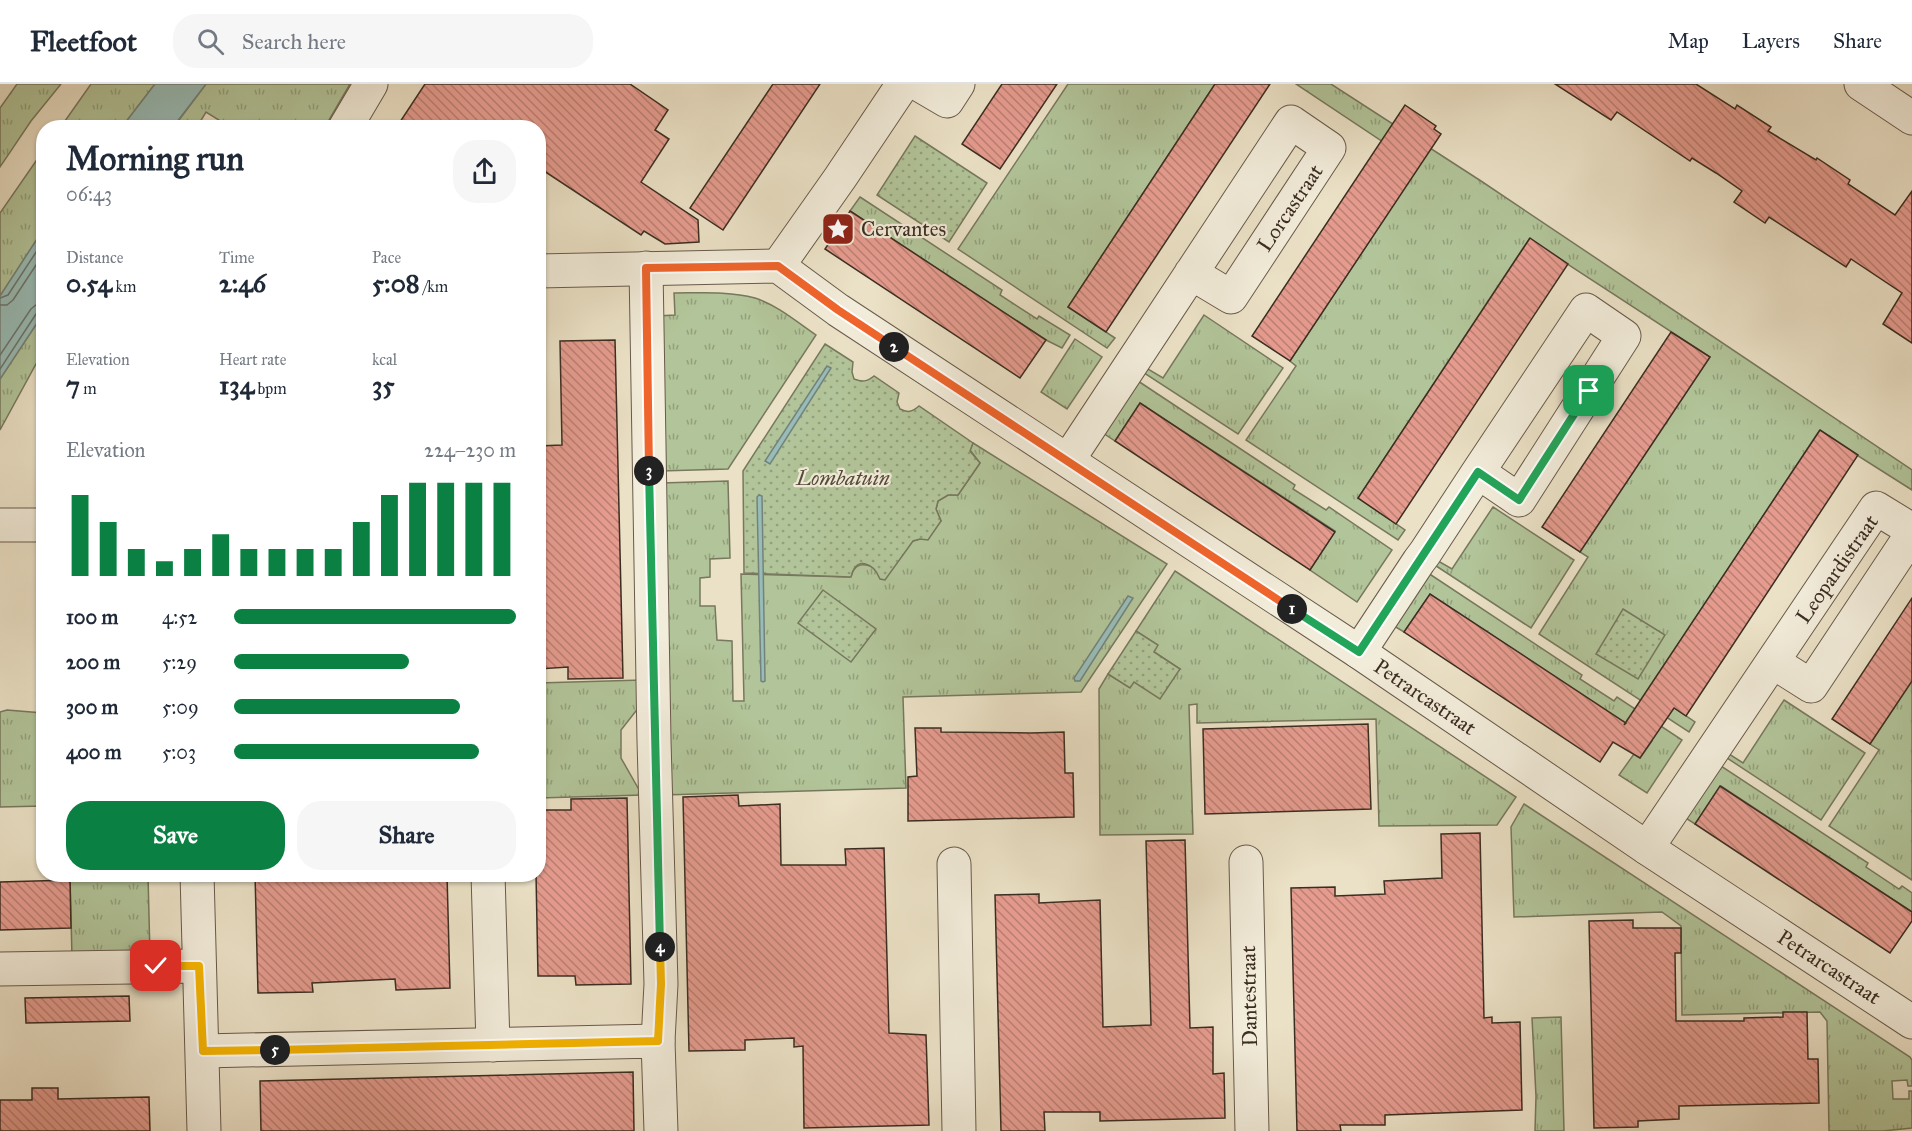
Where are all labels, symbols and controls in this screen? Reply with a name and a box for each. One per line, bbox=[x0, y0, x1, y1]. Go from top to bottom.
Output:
search box bbox=[173, 14, 593, 68]
text: Fleetfoot bbox=[30, 24, 137, 59]
icon: search bbox=[194, 25, 227, 58]
text: Search here bbox=[242, 28, 346, 55]
text: Map bbox=[1668, 28, 1709, 54]
text: Layers bbox=[1742, 28, 1800, 54]
text: Share bbox=[1833, 28, 1882, 54]
text: Morning run bbox=[66, 139, 244, 179]
button: share bbox=[453, 140, 516, 203]
street label: Lorcastraat bbox=[1251, 159, 1329, 257]
text: 06:43 bbox=[66, 182, 112, 206]
place icon: Cervantes bbox=[820, 211, 856, 247]
place label: Cervantes bbox=[861, 216, 946, 242]
text: Distance bbox=[66, 248, 123, 267]
text: Time bbox=[219, 248, 254, 267]
text: Pace bbox=[372, 248, 401, 267]
text: 0.54 bbox=[66, 267, 112, 299]
text: 2:46 bbox=[219, 267, 266, 299]
text: 5:08 bbox=[372, 267, 420, 299]
text: km bbox=[112, 277, 136, 296]
text: /km bbox=[420, 277, 448, 296]
pin: 2 bbox=[879, 332, 909, 362]
text: 2 bbox=[890, 337, 898, 356]
text: Elevation bbox=[66, 350, 130, 369]
text: Heart rate bbox=[219, 350, 286, 369]
text: kcal bbox=[372, 350, 397, 369]
pin bbox=[1563, 365, 1614, 416]
text: 7 bbox=[66, 369, 80, 401]
text: 134 bbox=[219, 369, 254, 401]
text: 35 bbox=[372, 369, 394, 401]
icon: arrive bbox=[1572, 374, 1605, 407]
text: m bbox=[80, 379, 97, 398]
text: bpm bbox=[254, 379, 287, 398]
text: Elevation bbox=[66, 438, 145, 462]
text: 224–230 m bbox=[424, 438, 516, 462]
pin: 3 bbox=[634, 456, 664, 486]
text: 3 bbox=[646, 461, 652, 480]
park label: Lombatuin bbox=[795, 465, 890, 491]
street label: Leopardistraat bbox=[1790, 509, 1884, 628]
pin: 1 bbox=[1277, 594, 1307, 624]
text: 1 bbox=[1289, 599, 1295, 618]
text: 100 m bbox=[66, 605, 118, 629]
text: 4:52 bbox=[162, 605, 197, 629]
text: 200 m bbox=[66, 650, 120, 674]
text: 5:29 bbox=[162, 650, 197, 674]
street label: Petrarcastraat bbox=[1369, 653, 1482, 741]
text: 300 m bbox=[66, 695, 118, 719]
text: 5:09 bbox=[162, 695, 199, 719]
text: 400 m bbox=[66, 740, 122, 764]
text: 5:03 bbox=[162, 740, 196, 764]
button: Save bbox=[66, 801, 285, 870]
button: Share bbox=[297, 801, 516, 870]
street label: Petrarcastraat bbox=[1772, 924, 1886, 1010]
pin: 4 bbox=[645, 932, 675, 962]
text: 4 bbox=[656, 937, 664, 956]
pin bbox=[130, 940, 181, 991]
street label: Dantestraat bbox=[1235, 945, 1263, 1047]
icon: check bbox=[139, 949, 172, 982]
pin: 5 bbox=[260, 1035, 290, 1065]
text: 5 bbox=[271, 1040, 279, 1059]

